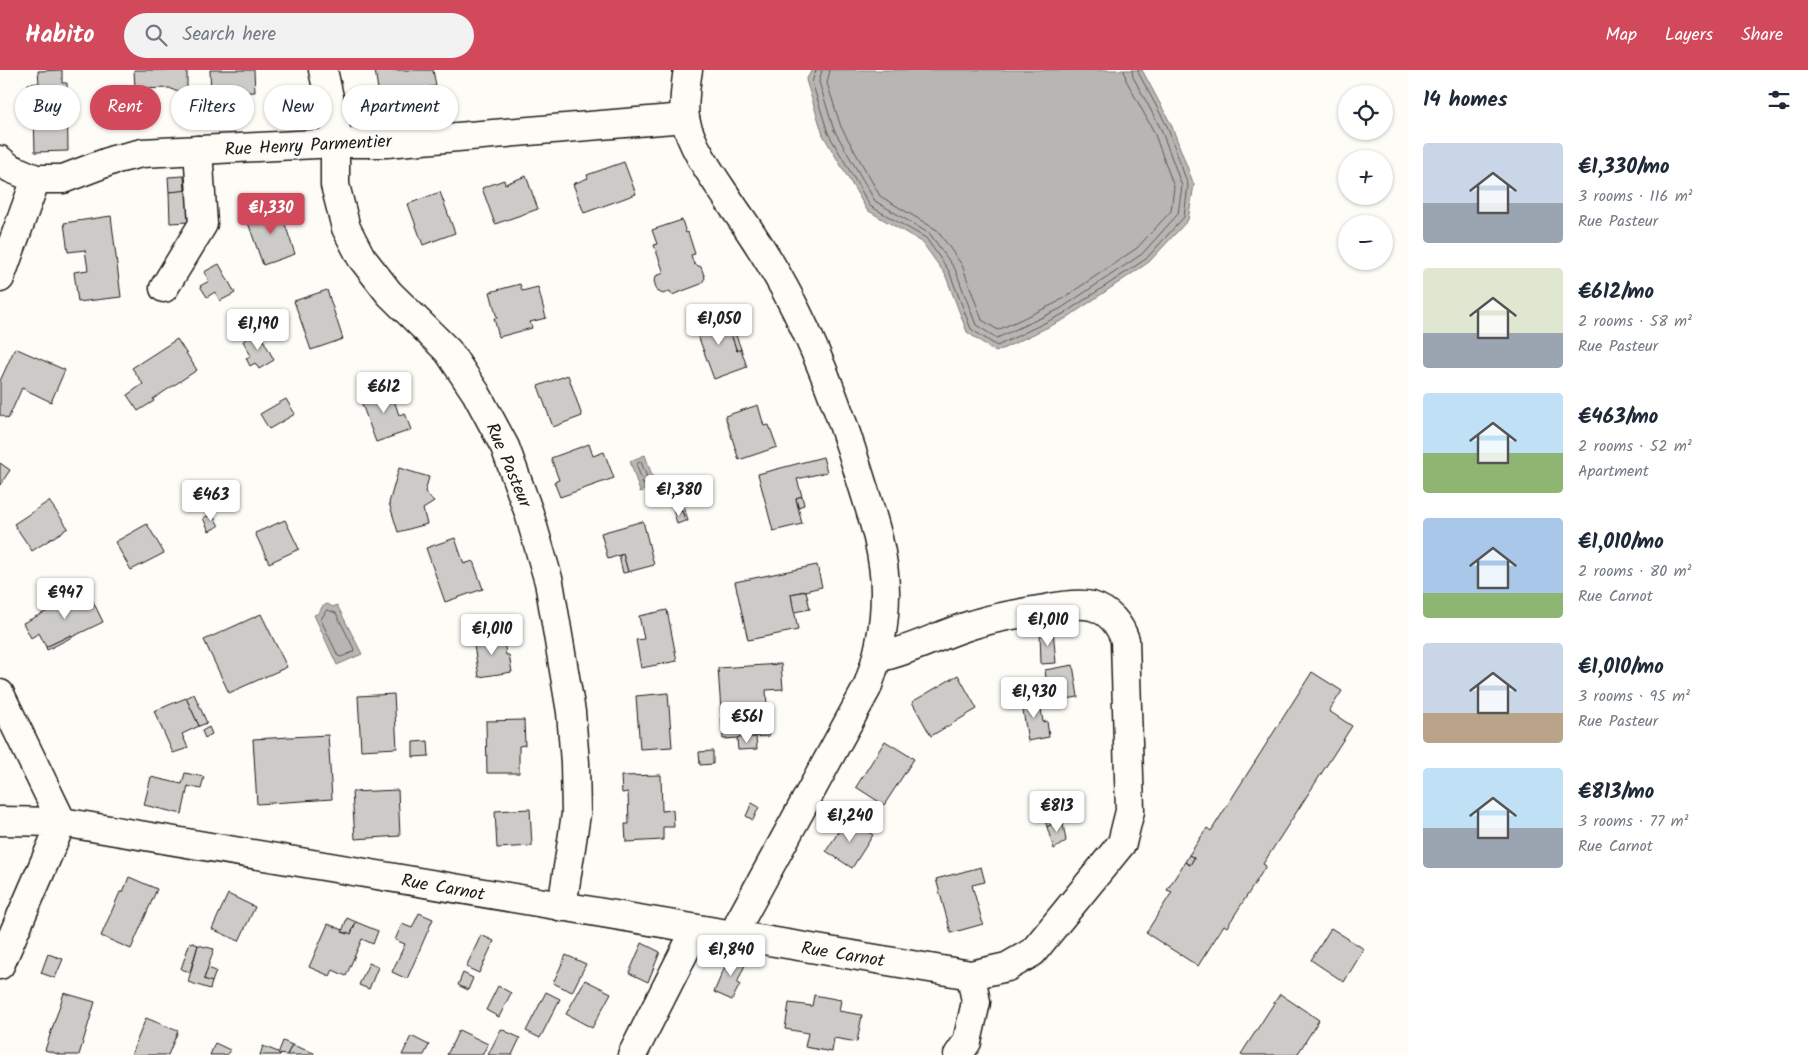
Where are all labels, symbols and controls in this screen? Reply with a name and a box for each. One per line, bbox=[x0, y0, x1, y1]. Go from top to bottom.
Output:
search box bbox=[124, 13, 474, 58]
text: Habito bbox=[25, 16, 94, 55]
text: Search here bbox=[182, 20, 276, 50]
icon: search bbox=[142, 21, 170, 49]
text: Map bbox=[1606, 21, 1637, 50]
text: Layers bbox=[1665, 21, 1713, 50]
text: Share bbox=[1741, 21, 1783, 50]
text: 14 homes bbox=[1423, 84, 1508, 117]
chip: Buy bbox=[15, 85, 80, 130]
chip: Rent bbox=[90, 85, 161, 130]
chip: Filters bbox=[171, 85, 254, 130]
chip: New bbox=[264, 85, 332, 130]
chip: Apartment bbox=[342, 85, 458, 130]
map controls bbox=[1338, 85, 1393, 270]
button: locate bbox=[1338, 85, 1393, 140]
icon: filters bbox=[1765, 86, 1793, 114]
street label: Rue Henry Parmentier bbox=[224, 128, 393, 165]
button: + bbox=[1338, 150, 1393, 205]
text: €1,330/mo bbox=[1578, 151, 1670, 184]
icon: home bbox=[1463, 163, 1523, 223]
text: 3 rooms · 116 m² bbox=[1578, 184, 1693, 209]
pin: €1,330 bbox=[230, 192, 312, 235]
text: €1,330 bbox=[249, 196, 293, 221]
text: Rue Pasteur bbox=[1578, 209, 1658, 234]
button: − bbox=[1338, 215, 1393, 270]
text: €612/mo bbox=[1578, 276, 1654, 309]
icon: home bbox=[1463, 288, 1523, 348]
pin: €1,050 bbox=[678, 304, 760, 346]
text: €1,050 bbox=[697, 307, 741, 332]
pin: €1,190 bbox=[217, 308, 299, 351]
text: 2 rooms · 58 m² bbox=[1578, 309, 1692, 334]
text: €1,190 bbox=[238, 312, 278, 337]
text: Rue Pasteur bbox=[1578, 334, 1658, 359]
pin: €612 bbox=[354, 372, 414, 414]
text: €612 bbox=[368, 375, 400, 400]
text: €463/mo bbox=[1578, 401, 1658, 434]
icon: home bbox=[1463, 413, 1523, 473]
street label: Rue Pasteur bbox=[477, 418, 539, 514]
text: 2 rooms · 52 m² bbox=[1578, 434, 1692, 459]
text: Apartment bbox=[1578, 459, 1649, 484]
pin: €1,380 bbox=[638, 474, 720, 517]
text: €1,380 bbox=[656, 478, 702, 503]
pin: €463 bbox=[181, 480, 241, 522]
text: €463 bbox=[193, 483, 229, 508]
text: €1,010/mo bbox=[1578, 526, 1664, 559]
icon: home bbox=[1463, 538, 1523, 598]
text: 2 rooms · 80 m² bbox=[1578, 559, 1691, 584]
pin: €947 bbox=[35, 578, 95, 620]
text: €947 bbox=[48, 581, 82, 606]
text: Rue Carnot bbox=[1578, 584, 1653, 609]
pin: €1,010 bbox=[1007, 604, 1089, 647]
text: €1,010 bbox=[1028, 608, 1068, 633]
pin: €1,010 bbox=[451, 614, 533, 656]
text: €1,010 bbox=[472, 617, 512, 642]
text: €1,010/mo bbox=[1578, 651, 1664, 684]
icon: home bbox=[1463, 663, 1523, 723]
pin: €1,930 bbox=[993, 676, 1075, 719]
text: €1,930 bbox=[1012, 680, 1056, 705]
text: 3 rooms · 95 m² bbox=[1578, 684, 1690, 709]
pin: €561 bbox=[717, 702, 777, 744]
text: €561 bbox=[731, 705, 763, 730]
text: Rue Pasteur bbox=[1578, 709, 1658, 734]
text: €813/mo bbox=[1578, 776, 1654, 809]
icon: home bbox=[1463, 788, 1523, 848]
pin: €813 bbox=[1027, 790, 1087, 833]
text: €813 bbox=[1040, 794, 1074, 819]
pin: €1,240 bbox=[809, 800, 891, 843]
text: €1,240 bbox=[827, 804, 873, 829]
text: 3 rooms · 77 m² bbox=[1578, 809, 1688, 834]
text: Rue Carnot bbox=[1578, 834, 1653, 859]
street label: Rue Carnot bbox=[399, 867, 488, 910]
pin: €1,840 bbox=[690, 934, 772, 977]
street label: Rue Carnot bbox=[799, 935, 888, 977]
text: €1,840 bbox=[708, 938, 754, 963]

